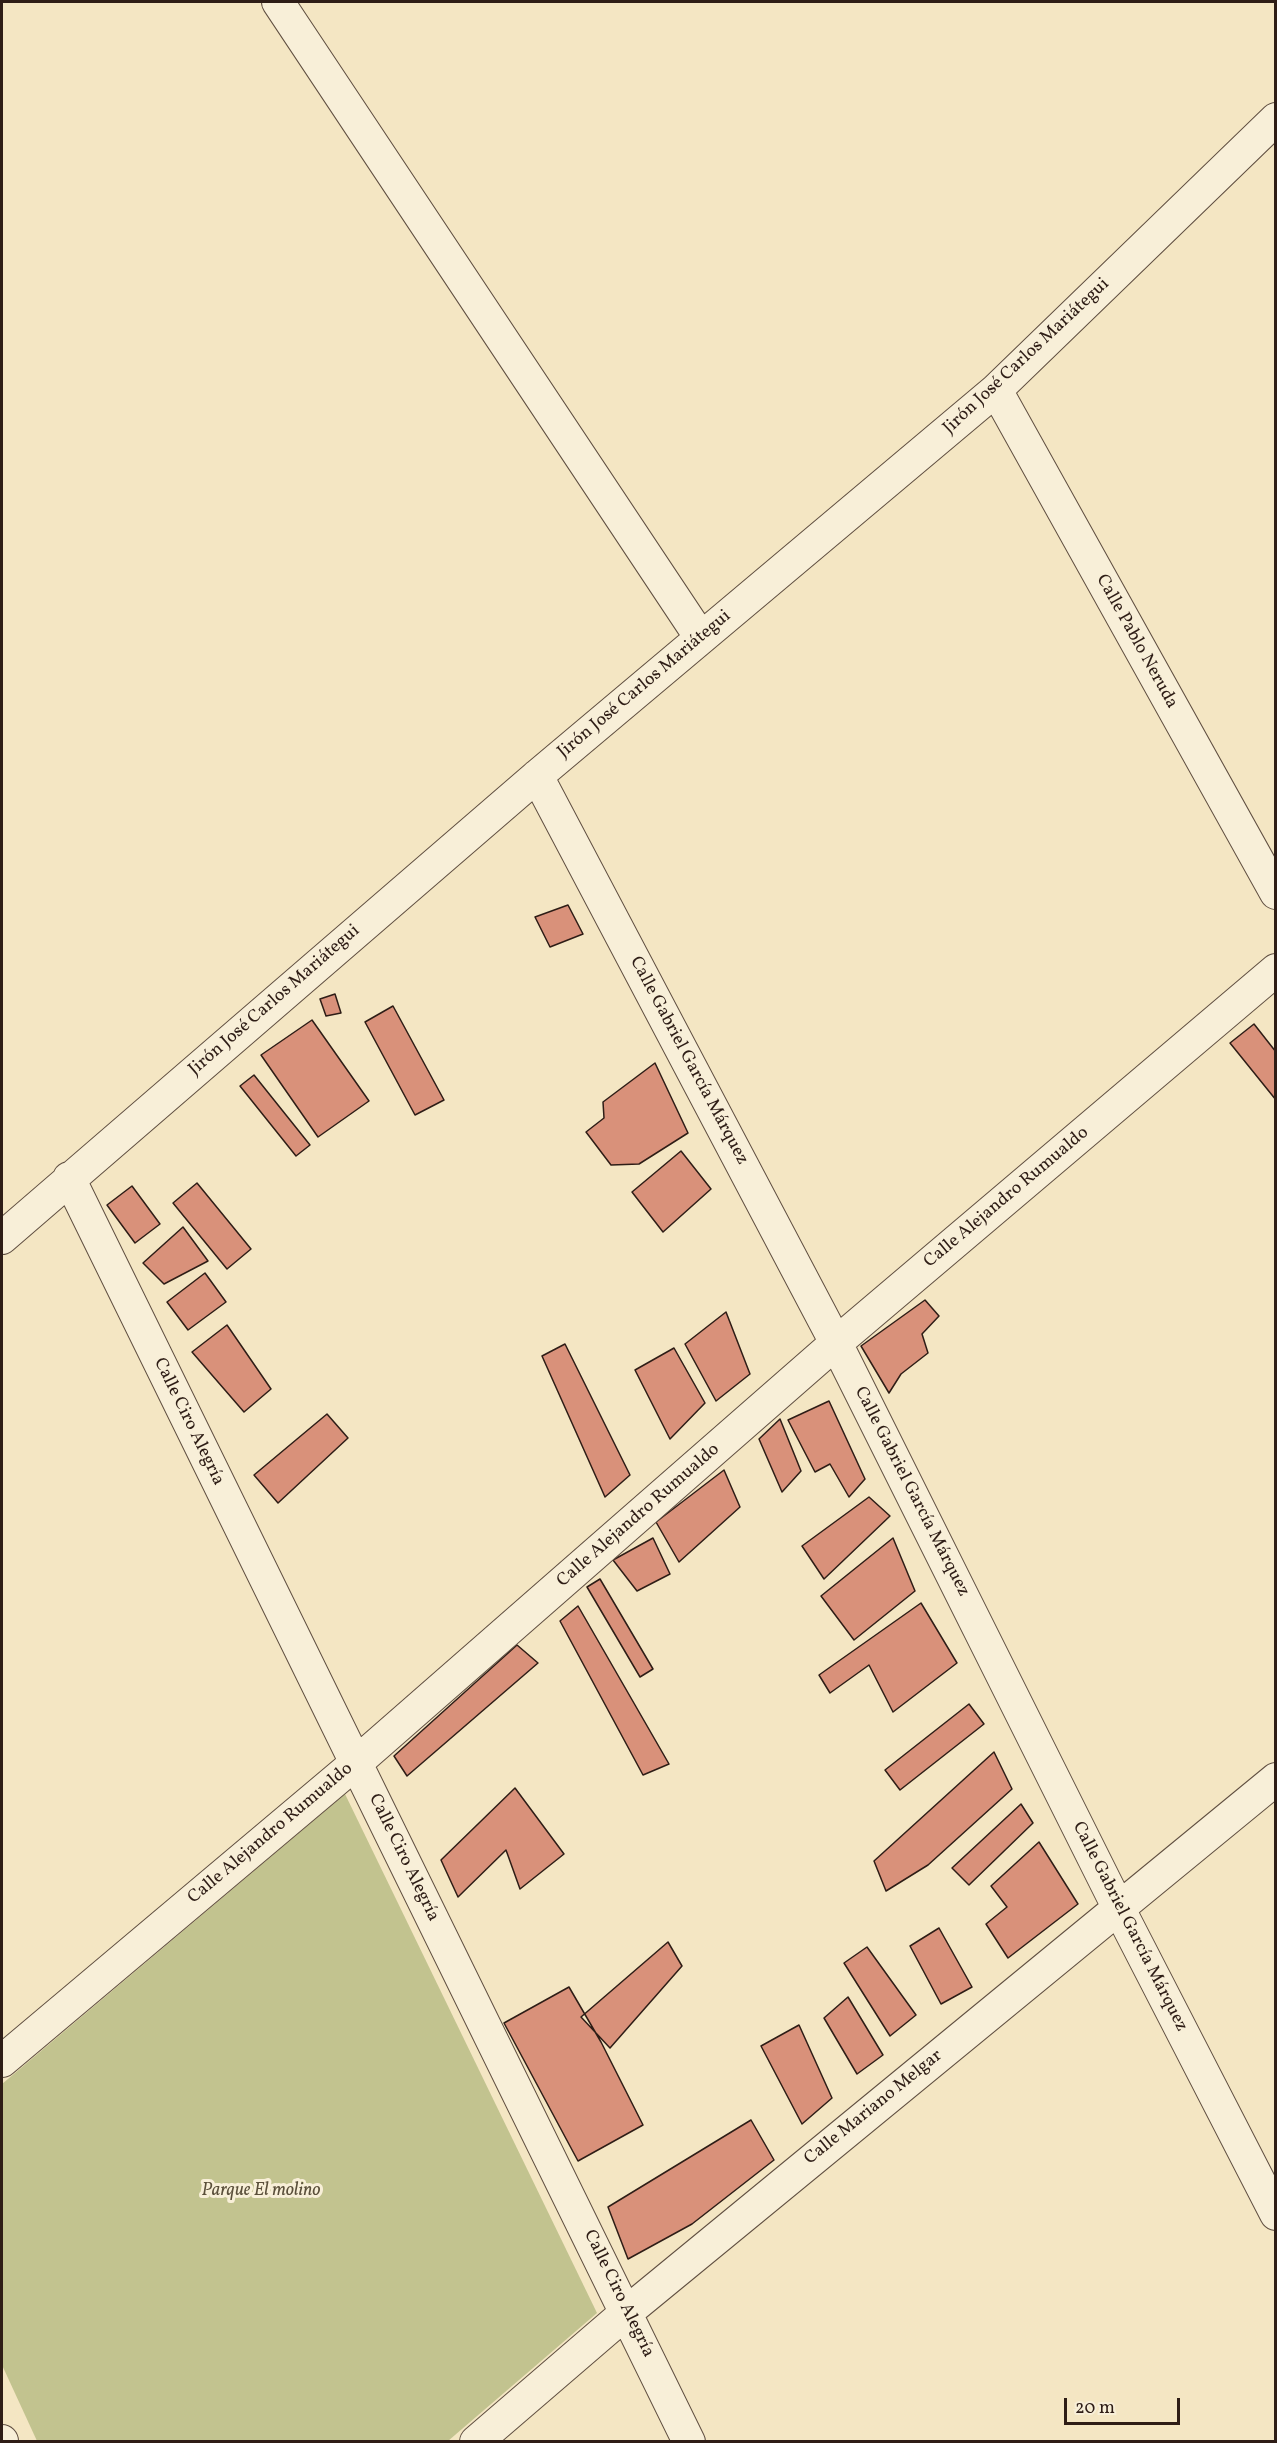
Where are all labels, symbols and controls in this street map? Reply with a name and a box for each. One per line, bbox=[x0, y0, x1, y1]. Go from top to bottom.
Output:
street label: Jirón José Carlos Mariátegui bbox=[939, 274, 1115, 440]
street label: Calle Pablo Neruda bbox=[1090, 571, 1182, 713]
street label: Jirón José Carlos Mariátegui bbox=[554, 606, 736, 764]
street label: Jirón José Carlos Mariátegui bbox=[185, 921, 365, 1081]
street label: Calle Gabriel García Márquez bbox=[624, 953, 752, 1169]
street label: Calle Alejandro Rumualdo bbox=[920, 1123, 1094, 1273]
street label: Calle Ciro Alegría bbox=[148, 1355, 228, 1489]
street label: Calle Gabriel García Márquez bbox=[849, 1383, 973, 1601]
street label: Calle Alejandro Rumualdo bbox=[553, 1439, 725, 1593]
street label: Calle Alejandro Rumualdo bbox=[184, 1759, 358, 1909]
street label: Calle Ciro Alegría bbox=[363, 1791, 443, 1925]
street label: Calle Gabriel García Márquez bbox=[1067, 1818, 1191, 2036]
street label: Calle Mariano Melgar bbox=[801, 2046, 947, 2170]
park label: Parque El molino bbox=[202, 2181, 320, 2203]
street label: Calle Ciro Alegría bbox=[578, 2227, 658, 2361]
scale bar bbox=[1067, 2386, 1182, 2424]
text: 20 m bbox=[1075, 2396, 1115, 2421]

